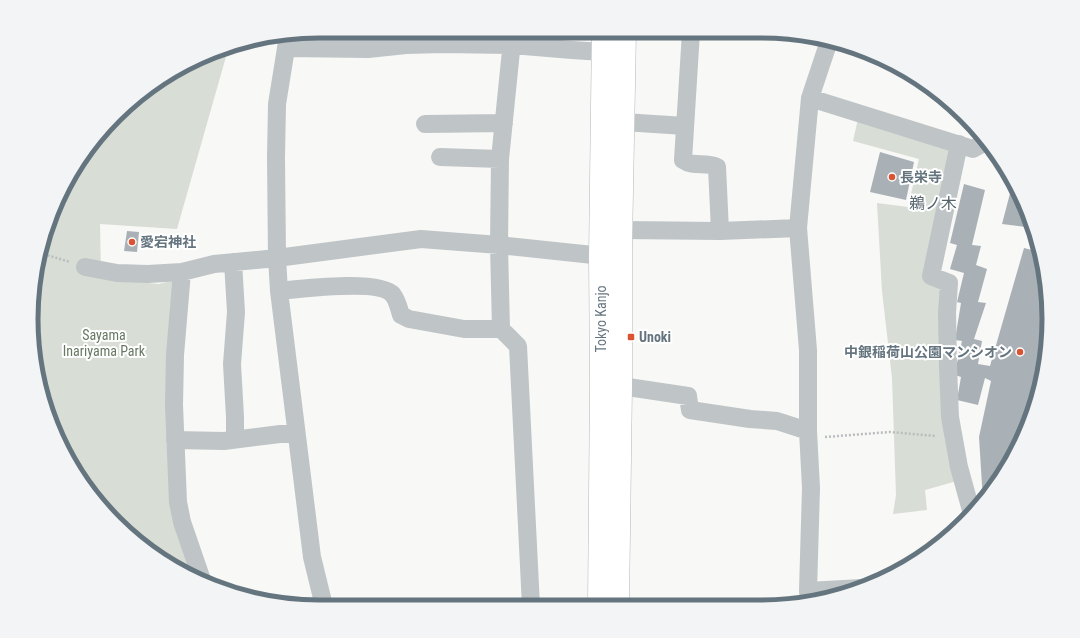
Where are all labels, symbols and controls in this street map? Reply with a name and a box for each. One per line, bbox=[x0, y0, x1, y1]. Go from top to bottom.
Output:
place label: 長栄寺 bbox=[900, 169, 942, 185]
marker: 長栄寺 bbox=[887, 172, 897, 182]
district label: 鵜ノ木 bbox=[909, 194, 957, 213]
place label: 愛宕神社 bbox=[140, 234, 196, 250]
marker: 愛宕神社 bbox=[127, 237, 137, 247]
street label: Tokyo Kanjo bbox=[593, 285, 609, 353]
park label: Sayama Inariyama Park bbox=[63, 327, 146, 359]
place label: Unoki bbox=[639, 329, 671, 345]
marker: Unoki bbox=[626, 332, 636, 342]
place label: 中銀稲荷山公園マンシオン bbox=[844, 344, 1012, 360]
marker: 中銀稲荷山公園マンシオン bbox=[1015, 347, 1025, 357]

